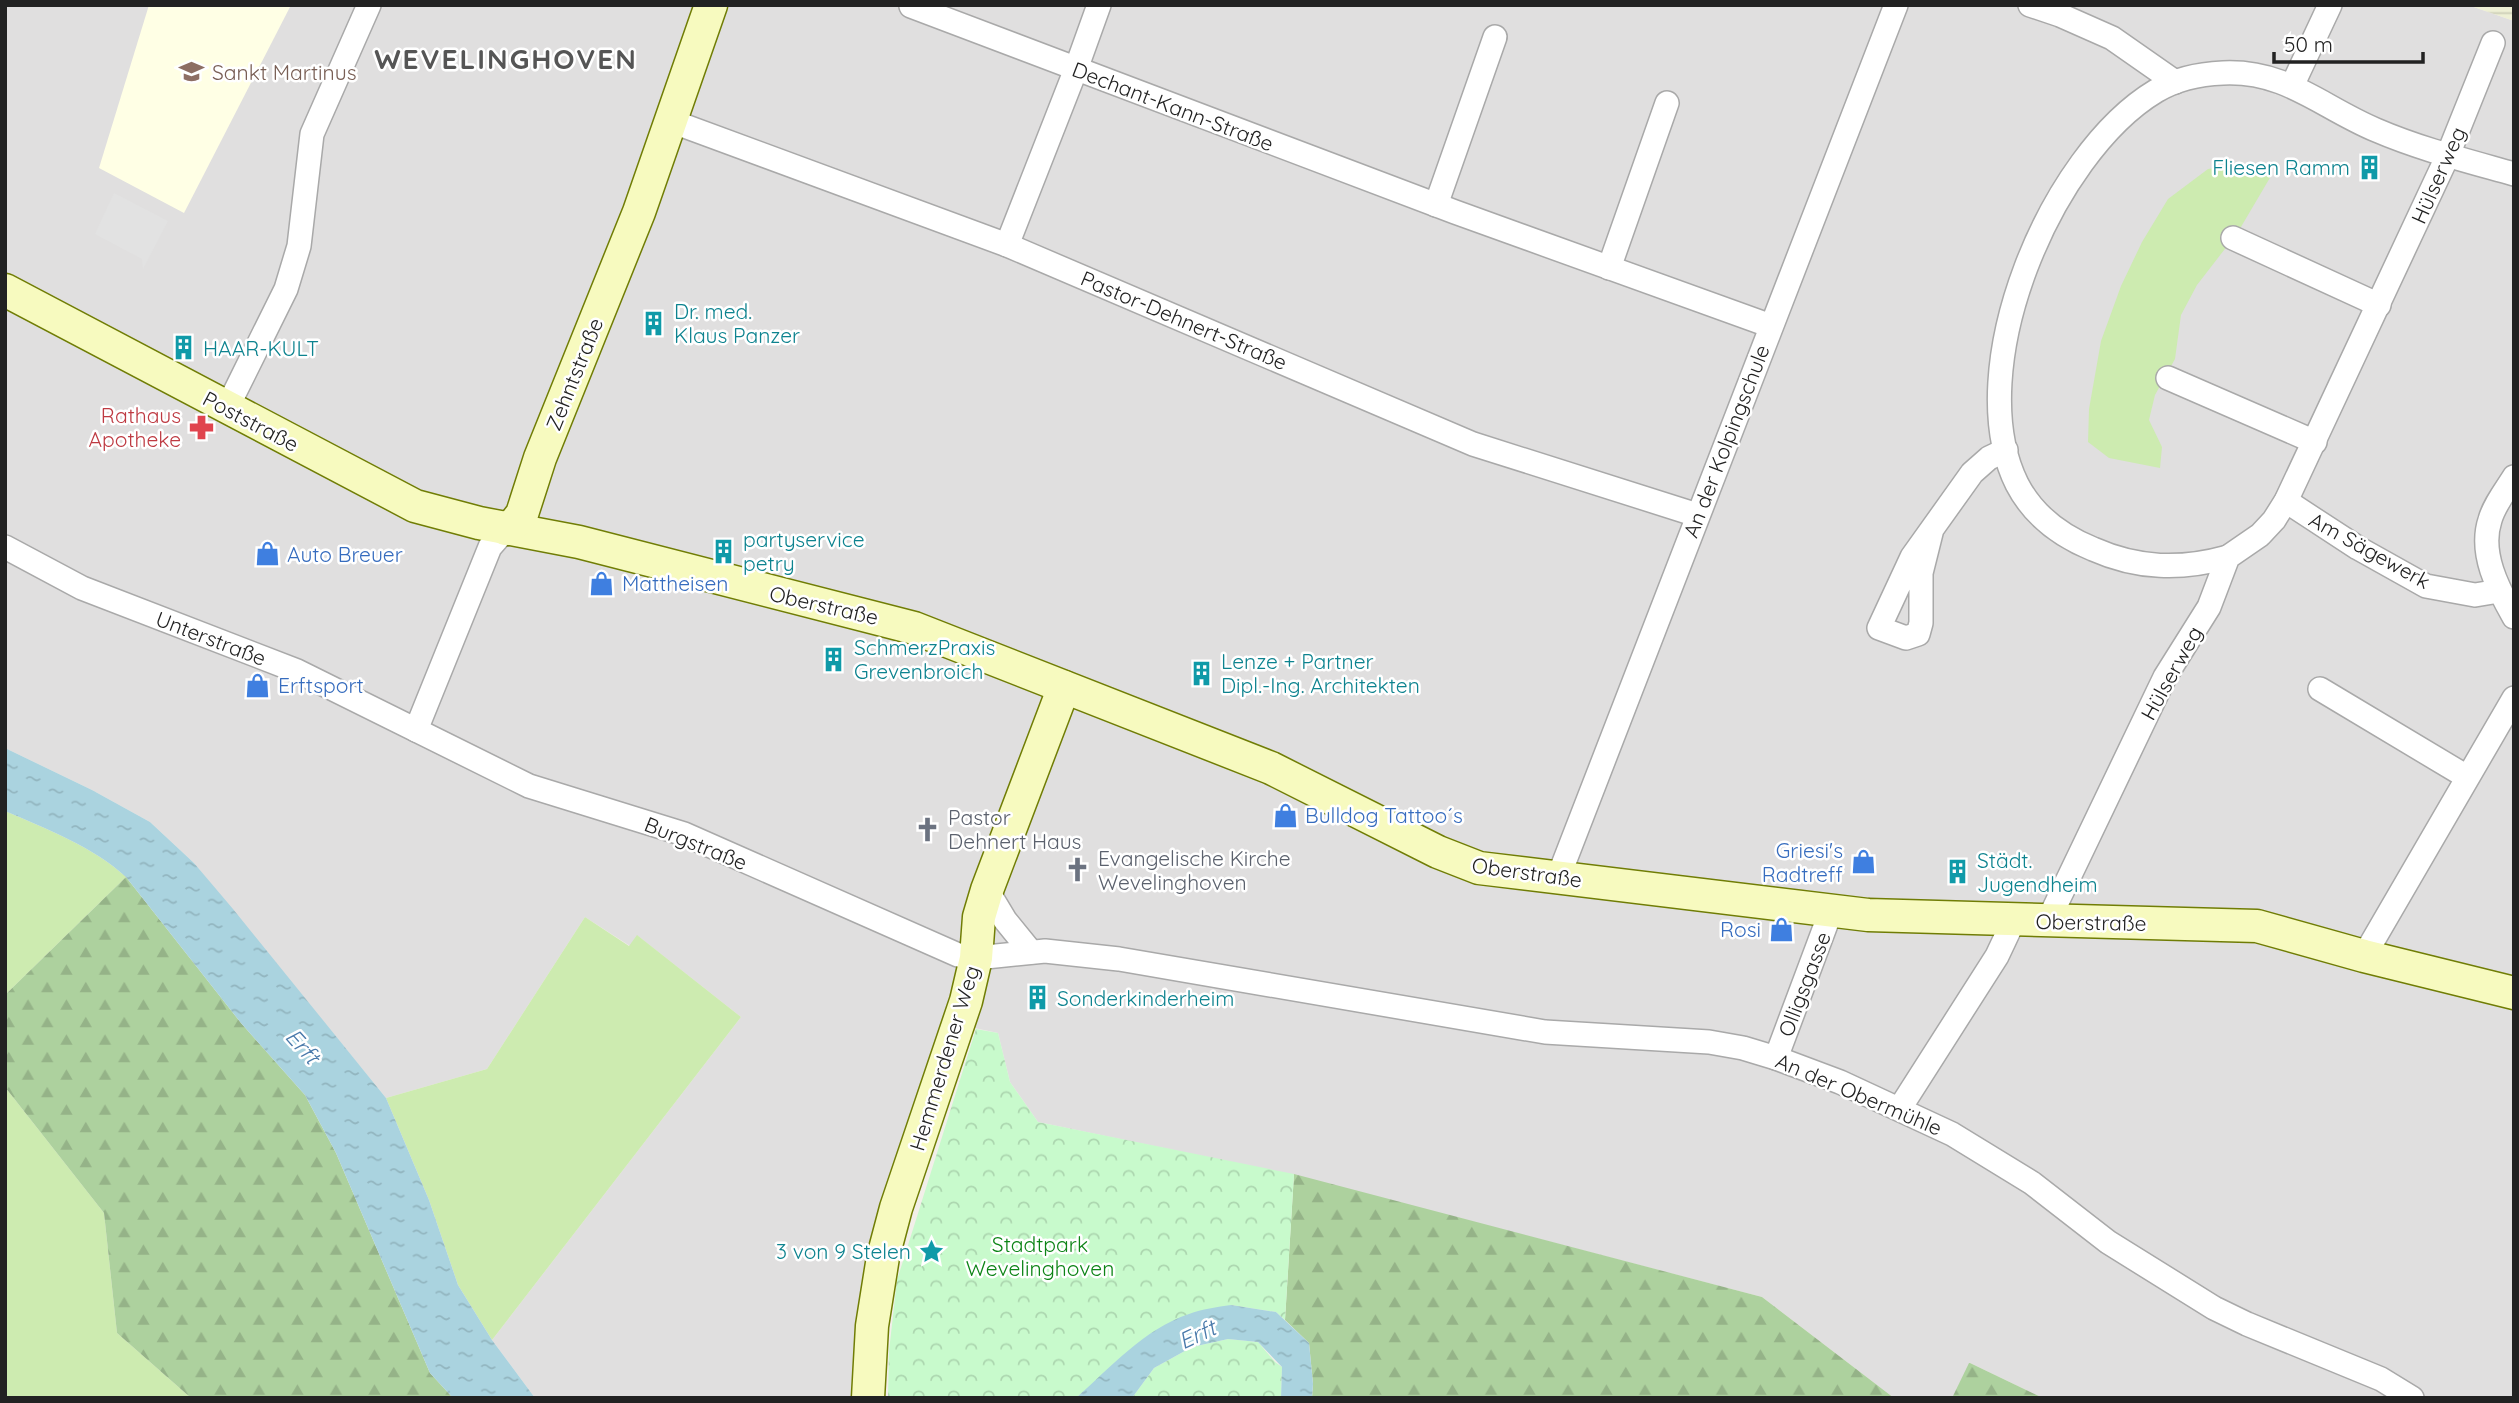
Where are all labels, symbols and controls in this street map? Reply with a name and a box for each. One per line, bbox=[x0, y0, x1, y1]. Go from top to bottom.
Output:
scale bar bbox=[2274, 21, 2423, 65]
text: 50 m bbox=[2284, 31, 2333, 57]
district label: WEVELINGHOVEN bbox=[374, 41, 638, 76]
street label: Dechant-Kann-Straße bbox=[1069, 56, 1277, 156]
school or university icon: Sankt Martinus bbox=[178, 58, 206, 86]
place label: Sankt Martinus bbox=[212, 59, 356, 85]
street label: Hülserweg bbox=[2405, 122, 2471, 228]
building icon: Fliesen Ramm bbox=[2356, 153, 2384, 181]
place label: Fliesen Ramm bbox=[2212, 154, 2350, 180]
street label: Pastor-Dehnert-Straße bbox=[1077, 265, 1291, 375]
place label: Dr. med. Klaus Panzer bbox=[674, 298, 800, 348]
building icon: Dr. med. Klaus Panzer bbox=[640, 309, 668, 337]
street label: Zehntstraße bbox=[540, 314, 608, 434]
building icon: HAAR-KULT bbox=[169, 334, 197, 362]
place label: HAAR-KULT bbox=[203, 335, 319, 361]
street label: An der Kolpingschule bbox=[1677, 341, 1775, 541]
street label: Poststraße bbox=[199, 385, 303, 457]
place label: Rathaus Apotheke bbox=[88, 402, 181, 452]
pharmacy icon: Rathaus Apotheke bbox=[187, 413, 215, 441]
street label: Am Sägewerk bbox=[2305, 506, 2435, 594]
place label: partyservice petry bbox=[743, 526, 865, 576]
building icon: partyservice petry bbox=[709, 537, 737, 565]
shop icon: Auto Breuer bbox=[253, 540, 281, 568]
place label: Auto Breuer bbox=[287, 541, 403, 567]
shop icon: Mattheisen bbox=[588, 569, 616, 597]
place label: Mattheisen bbox=[622, 570, 728, 596]
street label: Oberstraße bbox=[767, 580, 881, 630]
street label: Unterstraße bbox=[152, 605, 270, 671]
street label: Hülserweg bbox=[2135, 621, 2207, 725]
place label: SchmerzPraxis Grevenbroich bbox=[854, 634, 995, 684]
building icon: SchmerzPraxis Grevenbroich bbox=[820, 645, 848, 673]
place label: Lenze + Partner Dipl.-Ing. Architekten bbox=[1221, 648, 1420, 698]
building icon: Lenze + Partner Dipl.-Ing. Architekten bbox=[1187, 659, 1215, 687]
shop icon: Erftsport bbox=[244, 671, 272, 699]
place label: Erftsport bbox=[278, 672, 364, 698]
shop icon: Bulldog Tattoo´s bbox=[1271, 801, 1299, 829]
place label: Bulldog Tattoo´s bbox=[1305, 802, 1463, 828]
place label: Pastor Dehnert Haus bbox=[948, 804, 1081, 854]
street label: Burgstraße bbox=[641, 811, 751, 875]
church icon: Pastor Dehnert Haus bbox=[914, 815, 942, 843]
place label: Griesi's Radtreff bbox=[1762, 837, 1843, 887]
place label: Evangelische Kirche Wevelinghoven bbox=[1098, 845, 1291, 895]
place label: Städt. Jugendheim bbox=[1977, 847, 2098, 897]
shop icon: Griesi's Radtreff bbox=[1849, 848, 1877, 876]
street label: Oberstraße bbox=[1470, 851, 1584, 893]
church icon: Evangelische Kirche Wevelinghoven bbox=[1064, 856, 1092, 884]
building icon: Städt. Jugendheim bbox=[1943, 858, 1971, 886]
street label: Oberstraße bbox=[2035, 908, 2147, 936]
shop icon: Rosi bbox=[1767, 915, 1795, 943]
place label: Rosi bbox=[1720, 916, 1761, 942]
street label: Olligsgasse bbox=[1772, 928, 1836, 1040]
street label: Hemmerdener Weg bbox=[903, 962, 985, 1154]
building icon: Sonderkinderheim bbox=[1023, 984, 1051, 1012]
place label: Sonderkinderheim bbox=[1057, 985, 1234, 1011]
water label: Erft bbox=[279, 1022, 328, 1071]
street label: An der Obermühle bbox=[1772, 1047, 1946, 1141]
park label: Stadtpark Wevelinghoven bbox=[966, 1231, 1114, 1281]
place icon: 3 von 9 Stelen bbox=[917, 1237, 945, 1265]
place label: 3 von 9 Stelen bbox=[776, 1238, 911, 1264]
water label: Erft bbox=[1174, 1312, 1222, 1355]

